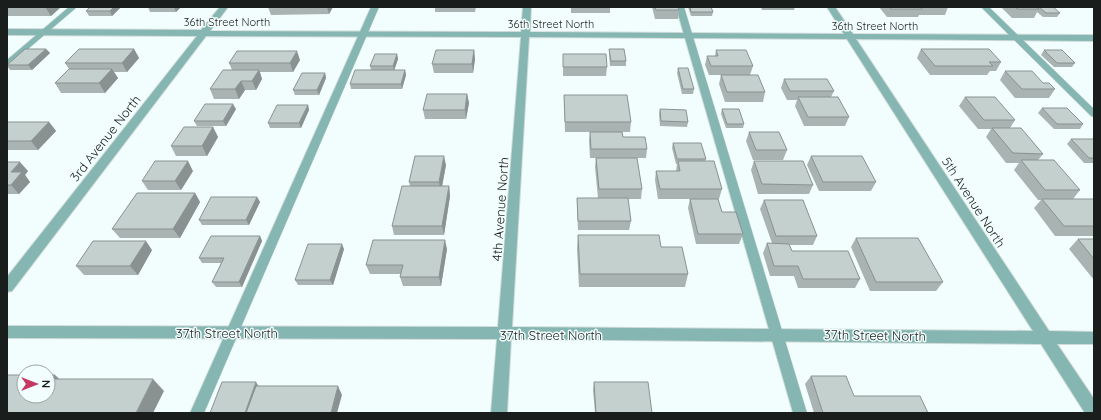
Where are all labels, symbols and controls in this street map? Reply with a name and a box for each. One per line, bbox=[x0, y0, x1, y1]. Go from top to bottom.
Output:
street label: 36th Street North bbox=[184, 15, 270, 29]
street label: 36th Street North bbox=[508, 17, 594, 31]
street label: 36th Street North bbox=[832, 19, 918, 33]
street label: 3rd Avenue North bbox=[66, 92, 144, 184]
street label: 5th Avenue North bbox=[939, 154, 1009, 250]
street label: 4th Avenue North bbox=[488, 156, 512, 262]
street label: 37th Street North bbox=[176, 325, 278, 341]
street label: 37th Street North bbox=[824, 326, 926, 344]
street label: 37th Street North bbox=[500, 327, 602, 343]
north arrow bbox=[16, 364, 56, 404]
text: N bbox=[39, 380, 53, 388]

